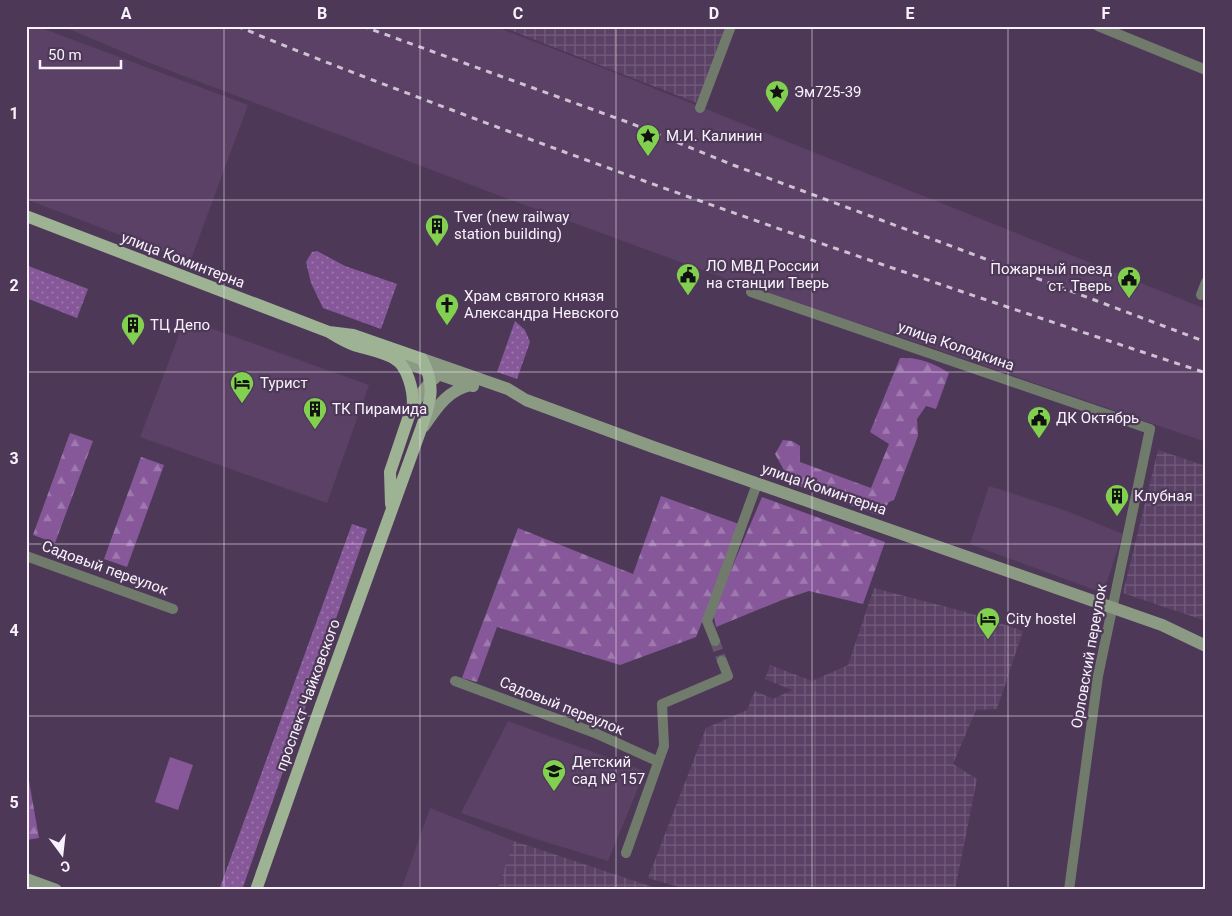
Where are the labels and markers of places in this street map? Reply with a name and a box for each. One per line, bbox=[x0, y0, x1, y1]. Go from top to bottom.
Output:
place icon: Эм725-39 bbox=[764, 79, 790, 113]
place label: Эм725-39 bbox=[794, 83, 862, 101]
place icon: М.И. Калинин bbox=[635, 123, 661, 157]
place label: М.И. Калинин bbox=[666, 127, 763, 145]
place label: Tver (new railway station building) bbox=[454, 208, 569, 243]
building icon: Tver (new railway station building) bbox=[424, 213, 450, 247]
place label: ЛО МВД России на станции Тверь bbox=[706, 257, 829, 292]
place label: Пожарный поезд ст. Тверь bbox=[990, 260, 1112, 295]
public building icon: ЛО МВД России на станции Тверь bbox=[675, 262, 701, 296]
public building icon: Пожарный поезд ст. Тверь bbox=[1116, 265, 1142, 299]
place label: Храм святого князя Александра Невского bbox=[464, 287, 619, 322]
church icon: Храм святого князя Александра Невского bbox=[434, 292, 460, 326]
building icon: ТЦ Депо bbox=[120, 312, 146, 346]
place label: ТЦ Депо bbox=[150, 316, 210, 334]
hotel icon: Турист bbox=[229, 370, 255, 404]
place label: Турист bbox=[260, 374, 308, 392]
building icon: ТК Пирамида bbox=[302, 396, 328, 430]
place label: ТК Пирамида bbox=[332, 400, 427, 418]
public building icon: ДК Октябрь bbox=[1026, 405, 1052, 439]
place label: ДК Октябрь bbox=[1056, 409, 1139, 427]
building icon: Клубная bbox=[1104, 483, 1130, 517]
place label: Клубная bbox=[1134, 487, 1193, 505]
hotel icon: City hostel bbox=[975, 606, 1001, 640]
place label: City hostel bbox=[1006, 610, 1076, 628]
place label: Детский сад № 157 bbox=[572, 753, 645, 788]
school or university icon: Детский сад № 157 bbox=[541, 758, 567, 792]

